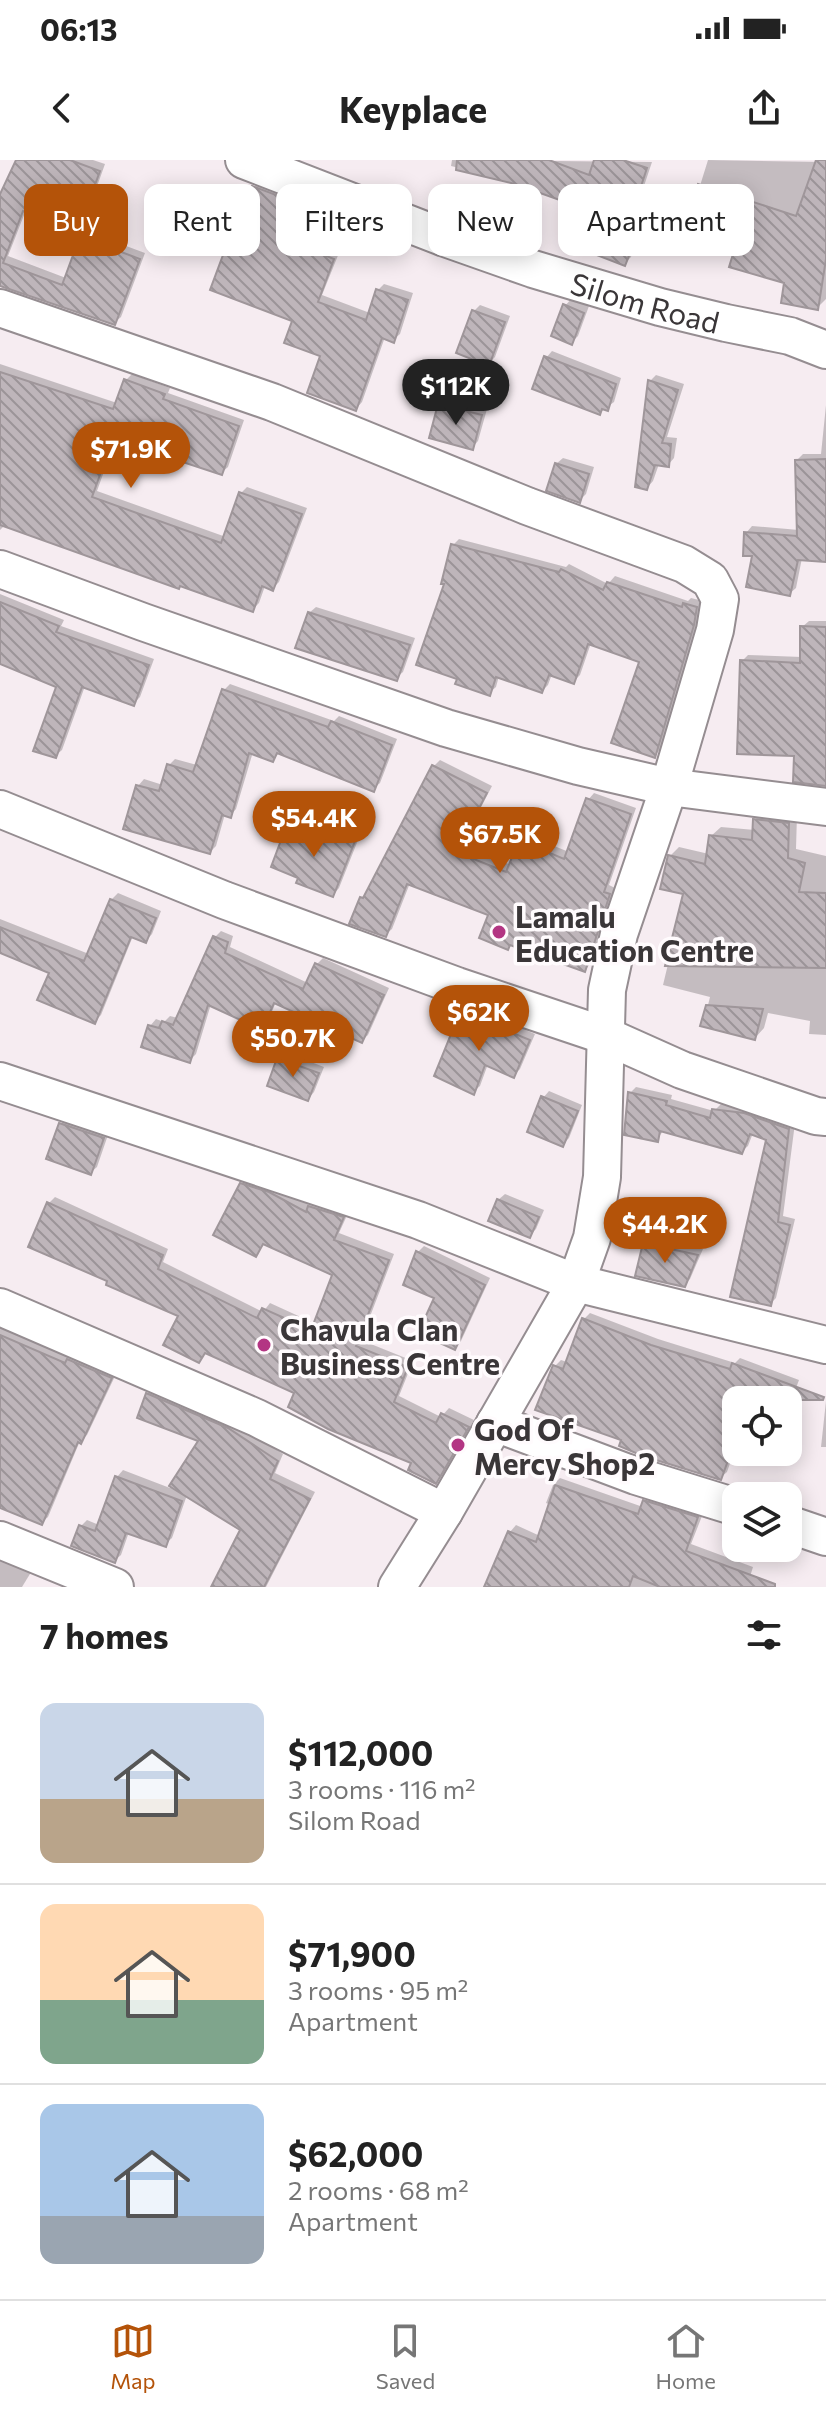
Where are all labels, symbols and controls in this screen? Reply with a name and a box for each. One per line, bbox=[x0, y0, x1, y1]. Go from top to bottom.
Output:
text: 06:13 bbox=[40, 10, 117, 47]
icon: back bbox=[40, 86, 84, 130]
text: Keyplace bbox=[339, 86, 487, 130]
icon: share bbox=[742, 86, 786, 130]
chip: Buy bbox=[24, 184, 128, 256]
chip: Rent bbox=[144, 184, 260, 256]
chip: Filters bbox=[276, 184, 412, 256]
chip: New bbox=[428, 184, 542, 256]
chip: Apartment bbox=[558, 184, 754, 256]
street label: Silom Road bbox=[567, 263, 724, 339]
pin: $112K bbox=[400, 359, 512, 427]
text: $112K bbox=[420, 369, 492, 400]
pin: $71.9K bbox=[66, 422, 196, 490]
text: $71.9K bbox=[90, 432, 172, 463]
pin: $54.4K bbox=[249, 791, 379, 859]
text: $54.4K bbox=[271, 801, 357, 832]
pin: $67.5K bbox=[435, 807, 565, 875]
text: $67.5K bbox=[458, 817, 542, 848]
place label: Lamalu Education Centre bbox=[515, 897, 754, 968]
marker: Lamalu Education Centre bbox=[490, 923, 508, 941]
pin: $62K bbox=[432, 985, 526, 1053]
text: $62K bbox=[447, 995, 511, 1026]
pin: $50.7K bbox=[228, 1011, 358, 1079]
text: $50.7K bbox=[250, 1021, 336, 1052]
pin: $44.2K bbox=[600, 1197, 730, 1265]
text: $44.2K bbox=[622, 1207, 708, 1238]
place label: Chavula Clan Business Centre bbox=[280, 1310, 500, 1381]
marker: Chavula Clan Business Centre bbox=[255, 1336, 273, 1354]
map controls bbox=[722, 1386, 802, 1562]
button: locate bbox=[722, 1386, 802, 1466]
place label: God Of Mercy Shop2 bbox=[474, 1410, 655, 1481]
marker: God Of Mercy Shop2 bbox=[449, 1436, 467, 1454]
button: layers bbox=[722, 1482, 802, 1562]
icon: filters bbox=[742, 1613, 786, 1657]
text: 7 homes bbox=[40, 1614, 169, 1656]
text: $112,000 bbox=[288, 1731, 433, 1773]
icon: home bbox=[104, 1735, 200, 1831]
text: 3 rooms · 116 m² bbox=[288, 1773, 476, 1804]
text: Silom Road bbox=[288, 1804, 420, 1835]
text: $71,900 bbox=[288, 1932, 416, 1974]
icon: home bbox=[104, 1936, 200, 2032]
text: 3 rooms · 95 m² bbox=[288, 1974, 468, 2005]
text: Apartment bbox=[288, 2005, 418, 2036]
text: $62,000 bbox=[288, 2132, 423, 2174]
icon: home bbox=[104, 2136, 200, 2232]
text: 2 rooms · 68 m² bbox=[288, 2174, 469, 2205]
text: Apartment bbox=[288, 2205, 418, 2236]
tab: Map bbox=[110, 2319, 156, 2394]
tab: Saved bbox=[376, 2319, 435, 2394]
tab: Home bbox=[655, 2319, 716, 2394]

